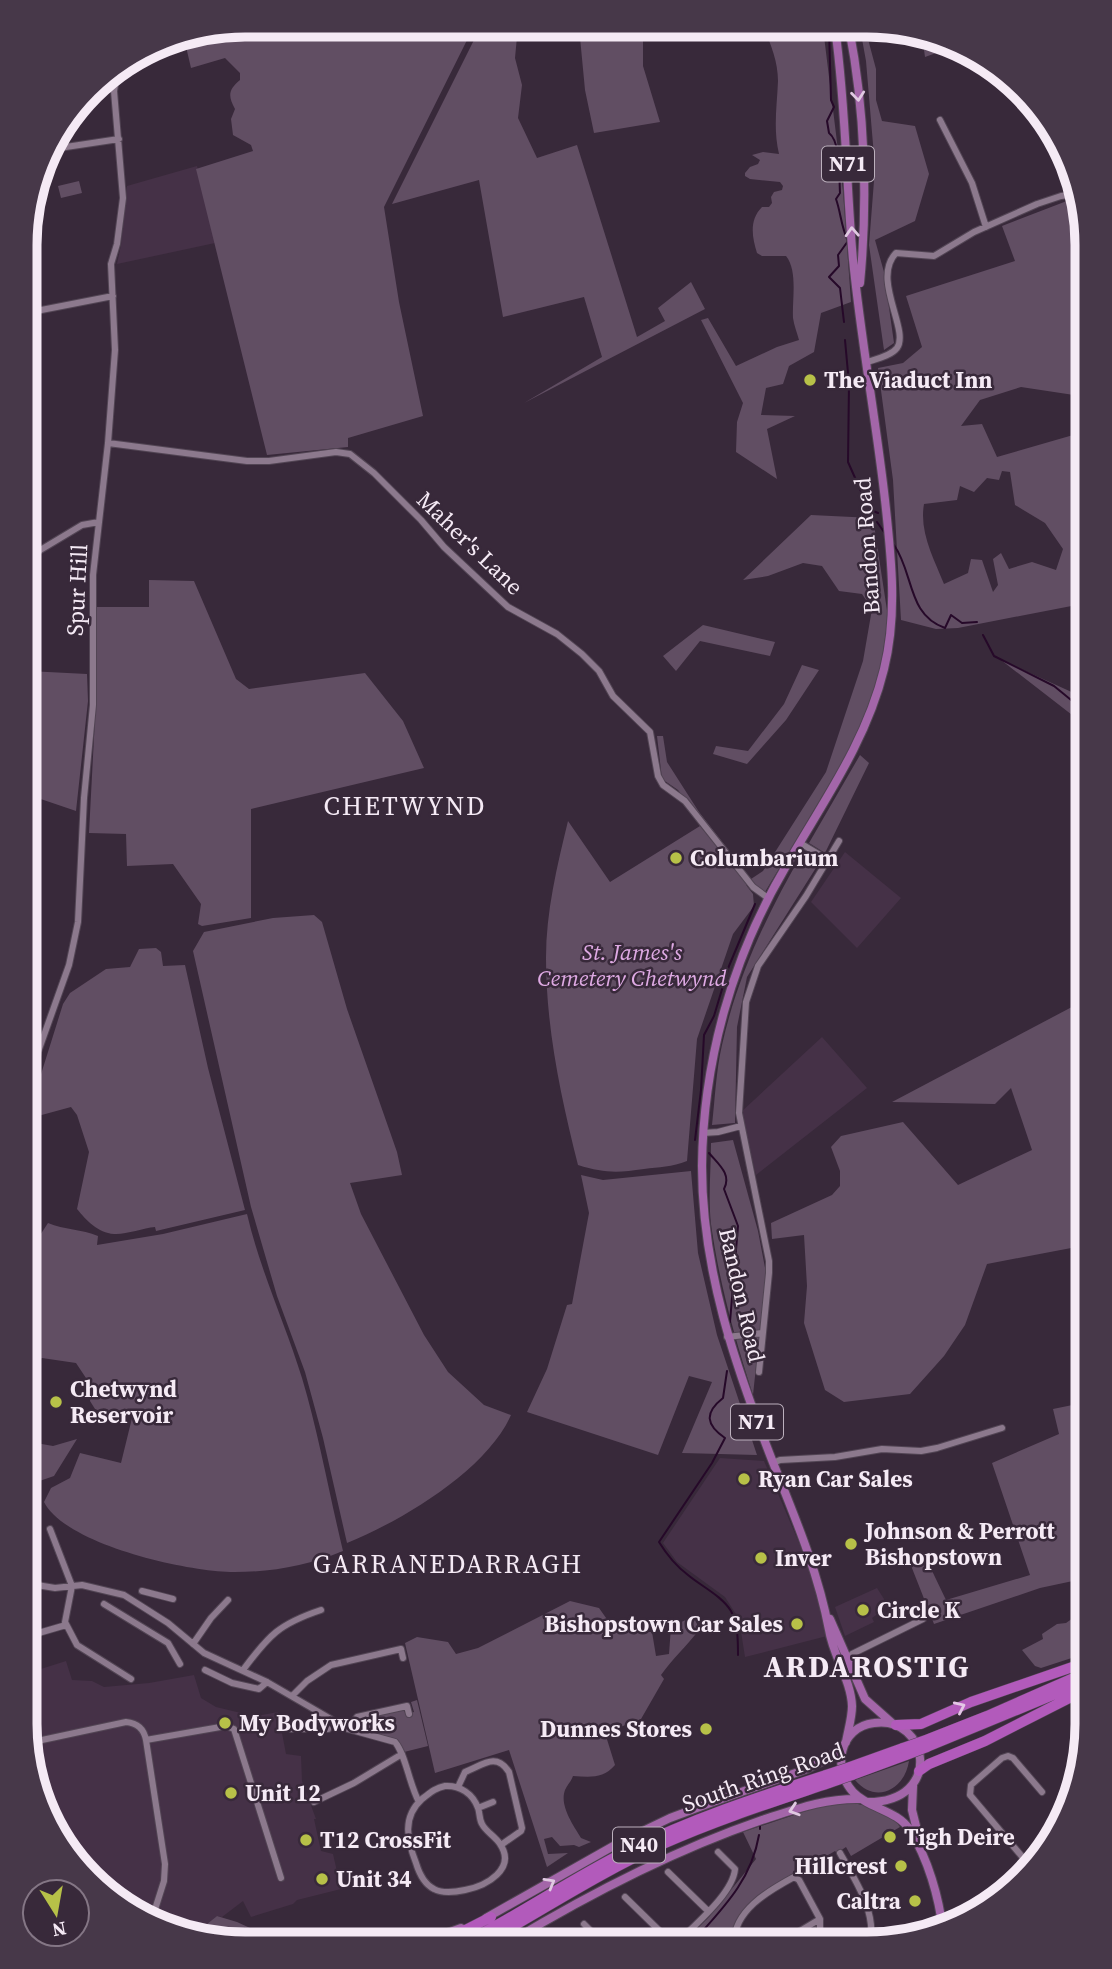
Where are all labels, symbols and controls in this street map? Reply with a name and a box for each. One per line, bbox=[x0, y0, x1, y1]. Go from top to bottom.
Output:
one-way arrow bbox=[850, 90, 865, 102]
road number: N71 bbox=[822, 146, 874, 182]
one-way arrow bbox=[844, 226, 859, 237]
place label: The Viaduct Inn bbox=[824, 364, 993, 396]
marker: The Viaduct Inn bbox=[802, 372, 818, 388]
street label: Bandon Road bbox=[846, 477, 888, 615]
street label: Maher's Lane bbox=[410, 484, 530, 602]
street label: Spur Hill bbox=[59, 543, 95, 637]
district label: CHETWYND bbox=[323, 788, 487, 824]
place label: Columbarium bbox=[690, 842, 838, 874]
marker: Columbarium bbox=[668, 850, 684, 866]
park label: St. James's Cemetery Chetwynd bbox=[537, 936, 727, 994]
street label: Bandon Road bbox=[711, 1225, 773, 1365]
place label: Chetwynd Reservoir bbox=[70, 1373, 177, 1431]
marker: Chetwynd Reservoir bbox=[48, 1394, 64, 1410]
road number: N71 bbox=[731, 1404, 783, 1440]
place label: Ryan Car Sales bbox=[758, 1463, 913, 1495]
marker: Ryan Car Sales bbox=[736, 1471, 752, 1487]
place label: Johnson & Perrott Bishopstown bbox=[863, 1515, 1055, 1573]
marker: Johnson & Perrott Bishopstown bbox=[843, 1536, 859, 1552]
place label: Inver bbox=[775, 1542, 832, 1574]
district label: GARRANEDARRAGH bbox=[313, 1546, 583, 1582]
marker: Inver bbox=[753, 1550, 769, 1566]
place label: Circle K bbox=[877, 1594, 960, 1626]
marker: Circle K bbox=[855, 1602, 871, 1618]
place label: Bishopstown Car Sales bbox=[544, 1608, 783, 1640]
marker: Bishopstown Car Sales bbox=[789, 1616, 805, 1632]
district label: ARDAROSTIG bbox=[763, 1646, 971, 1687]
one-way arrow bbox=[953, 1701, 965, 1715]
place label: My Bodyworks bbox=[239, 1707, 395, 1739]
place label: Dunnes Stores bbox=[540, 1713, 692, 1745]
marker: My Bodyworks bbox=[217, 1715, 233, 1731]
marker: Dunnes Stores bbox=[698, 1721, 714, 1737]
street label: South Ring Road bbox=[678, 1734, 848, 1820]
place label: Unit 12 bbox=[245, 1777, 321, 1809]
marker: Unit 12 bbox=[223, 1785, 239, 1801]
one-way arrow bbox=[788, 1802, 801, 1816]
place label: Tigh Deire bbox=[904, 1821, 1015, 1853]
place label: T12 CrossFit bbox=[320, 1824, 452, 1856]
road number: N40 bbox=[613, 1828, 665, 1862]
marker: Tigh Deire bbox=[882, 1829, 898, 1845]
marker: T12 CrossFit bbox=[298, 1832, 314, 1848]
place label: Hillcrest bbox=[794, 1850, 888, 1882]
marker: Hillcrest bbox=[893, 1858, 909, 1874]
place label: Unit 34 bbox=[336, 1863, 412, 1895]
marker: Unit 34 bbox=[314, 1871, 330, 1887]
north arrow bbox=[21, 1878, 91, 1948]
one-way arrow bbox=[542, 1878, 555, 1891]
place label: Caltra bbox=[836, 1885, 902, 1917]
marker: Caltra bbox=[907, 1893, 923, 1909]
text: N bbox=[50, 1916, 69, 1944]

